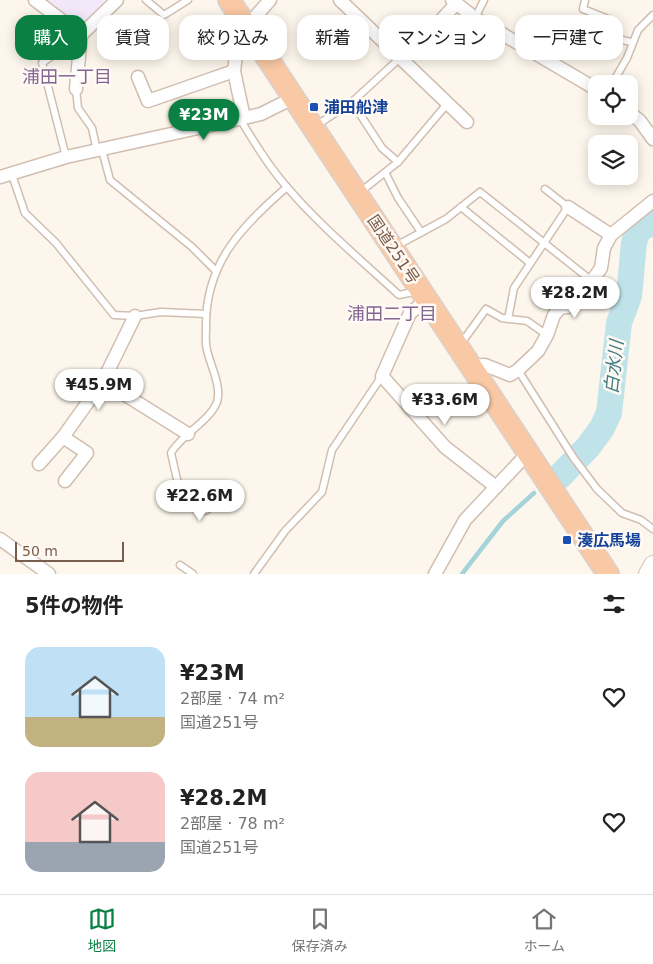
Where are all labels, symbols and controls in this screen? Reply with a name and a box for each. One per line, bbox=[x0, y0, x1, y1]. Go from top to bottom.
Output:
chip: 購入 bbox=[15, 15, 87, 60]
chip: 賃貸 bbox=[97, 15, 169, 60]
chip: 絞り込み bbox=[179, 15, 287, 60]
chip: 新着 bbox=[297, 15, 369, 60]
chip: マンション bbox=[379, 15, 505, 60]
chip: 一戸建て bbox=[515, 15, 623, 60]
district label: 浦田一丁目 bbox=[22, 66, 112, 87]
map controls bbox=[588, 75, 638, 185]
button: locate bbox=[588, 75, 638, 125]
pin: ¥23M bbox=[174, 98, 234, 141]
place label: 浦田船津 bbox=[324, 98, 388, 117]
marker: 浦田船津 bbox=[308, 101, 320, 113]
text: ¥23M bbox=[179, 105, 229, 124]
button: layers bbox=[588, 135, 638, 185]
street label: 国道251号 bbox=[364, 211, 423, 287]
pin: ¥28.2M bbox=[534, 276, 616, 319]
text: ¥28.2M bbox=[542, 283, 608, 302]
district label: 浦田二丁目 bbox=[347, 303, 437, 324]
water label: 白水川 bbox=[600, 337, 627, 395]
pin: ¥45.9M bbox=[58, 368, 140, 411]
text: ¥45.9M bbox=[66, 375, 132, 394]
pin: ¥33.6M bbox=[404, 384, 486, 426]
text: ¥33.6M bbox=[412, 390, 478, 409]
pin: ¥22.6M bbox=[159, 480, 241, 522]
text: ¥22.6M bbox=[167, 486, 233, 505]
place label: 湊広馬場 bbox=[577, 531, 641, 550]
marker: 湊広馬場 bbox=[561, 534, 573, 546]
scale bar bbox=[15, 539, 124, 562]
text: 50 m bbox=[22, 543, 58, 559]
icon: filters bbox=[600, 590, 628, 618]
text: 5件の物件 bbox=[25, 594, 124, 618]
text: ¥23M bbox=[180, 661, 245, 685]
icon: home bbox=[65, 667, 125, 727]
icon: heart bbox=[600, 683, 628, 711]
text: 2部屋 · 74 m² bbox=[180, 689, 285, 708]
text: 国道251号 bbox=[180, 713, 259, 732]
text: ¥28.2M bbox=[180, 786, 267, 810]
icon: home bbox=[65, 792, 125, 852]
icon: heart bbox=[600, 808, 628, 836]
text: 2部屋 · 78 m² bbox=[180, 814, 285, 833]
text: 国道251号 bbox=[180, 838, 259, 857]
tab: 地図 bbox=[88, 905, 116, 955]
tab: 保存済み bbox=[292, 905, 348, 955]
tab: ホーム bbox=[523, 905, 565, 955]

